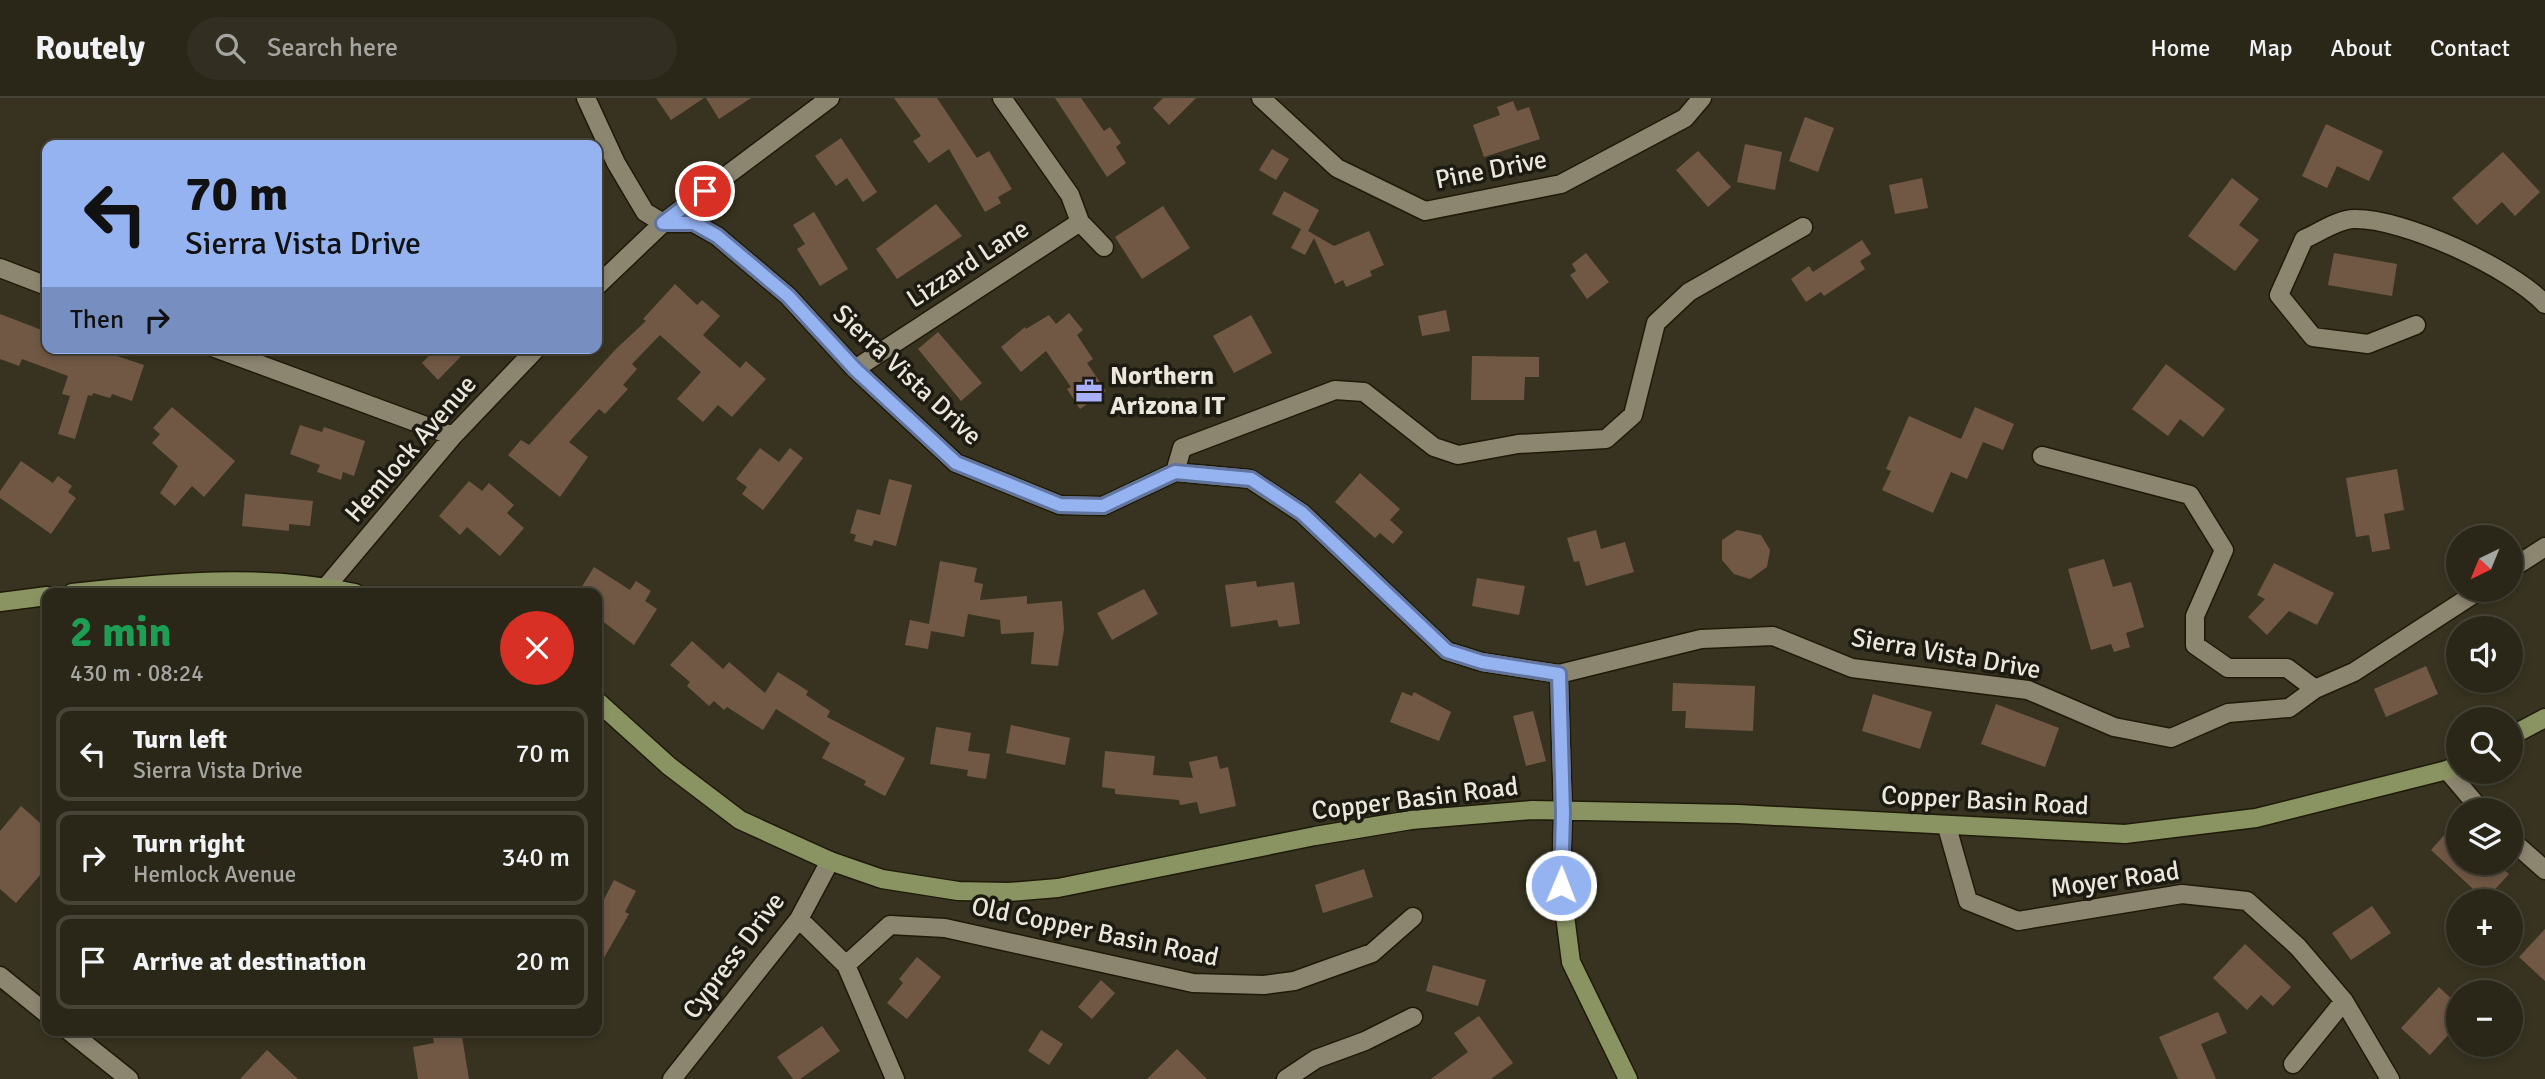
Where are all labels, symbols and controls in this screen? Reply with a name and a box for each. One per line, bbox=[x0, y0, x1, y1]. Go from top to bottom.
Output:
search box bbox=[187, 17, 677, 80]
text: Routely bbox=[35, 28, 145, 69]
icon: search bbox=[211, 29, 249, 67]
text: Search here bbox=[267, 32, 398, 64]
text: Home bbox=[2150, 33, 2210, 63]
text: Map bbox=[2248, 33, 2293, 63]
text: About bbox=[2331, 33, 2392, 63]
text: Contact bbox=[2430, 33, 2510, 63]
street label: Pine Drive bbox=[1433, 144, 1549, 196]
pin bbox=[675, 161, 735, 221]
text: 70 m bbox=[185, 164, 288, 224]
icon: left bbox=[70, 168, 161, 259]
icon: arrive bbox=[686, 172, 724, 210]
street label: Lizzard Lane bbox=[901, 213, 1035, 315]
text: Sierra Vista Drive bbox=[185, 224, 421, 263]
street label: Sierra Vista Drive bbox=[826, 298, 988, 452]
icon: right bbox=[138, 301, 176, 339]
text: Then bbox=[70, 304, 124, 336]
place label: Northern Arizona IT bbox=[1110, 360, 1226, 422]
street label: Hemlock Avenue bbox=[338, 369, 484, 529]
office icon: Northern Arizona IT bbox=[1074, 376, 1104, 406]
north arrow bbox=[2446, 525, 2524, 602]
map controls bbox=[2446, 525, 2523, 1057]
text: 2 min bbox=[70, 607, 171, 658]
button: close bbox=[500, 611, 574, 685]
button: sound bbox=[2446, 616, 2523, 693]
street label: Sierra Vista Drive bbox=[1849, 622, 2043, 686]
text: 430 m · 08:24 bbox=[70, 659, 204, 688]
button: search bbox=[2446, 707, 2523, 784]
text: Turn left bbox=[133, 724, 227, 756]
icon: left bbox=[74, 735, 112, 773]
text: 70 m bbox=[515, 738, 570, 770]
text: Sierra Vista Drive bbox=[133, 756, 303, 785]
street label: Copper Basin Road bbox=[1310, 770, 1520, 828]
street label: Copper Basin Road bbox=[1880, 780, 2090, 822]
button: layers bbox=[2446, 798, 2523, 875]
text: Turn right bbox=[133, 828, 245, 860]
icon: right bbox=[74, 839, 112, 877]
text: 340 m bbox=[501, 842, 570, 874]
position arrow bbox=[1524, 848, 1598, 922]
street label: Moyer Road bbox=[2048, 855, 2182, 905]
text: Hemlock Avenue bbox=[133, 860, 296, 889]
street label: Cypress Drive bbox=[676, 886, 792, 1026]
button: + bbox=[2446, 889, 2523, 966]
street label: Old Copper Basin Road bbox=[968, 890, 1222, 974]
icon: arrive bbox=[74, 943, 112, 981]
text: Arrive at destination bbox=[133, 946, 366, 978]
text: 20 m bbox=[515, 946, 570, 978]
button: − bbox=[2446, 980, 2523, 1057]

